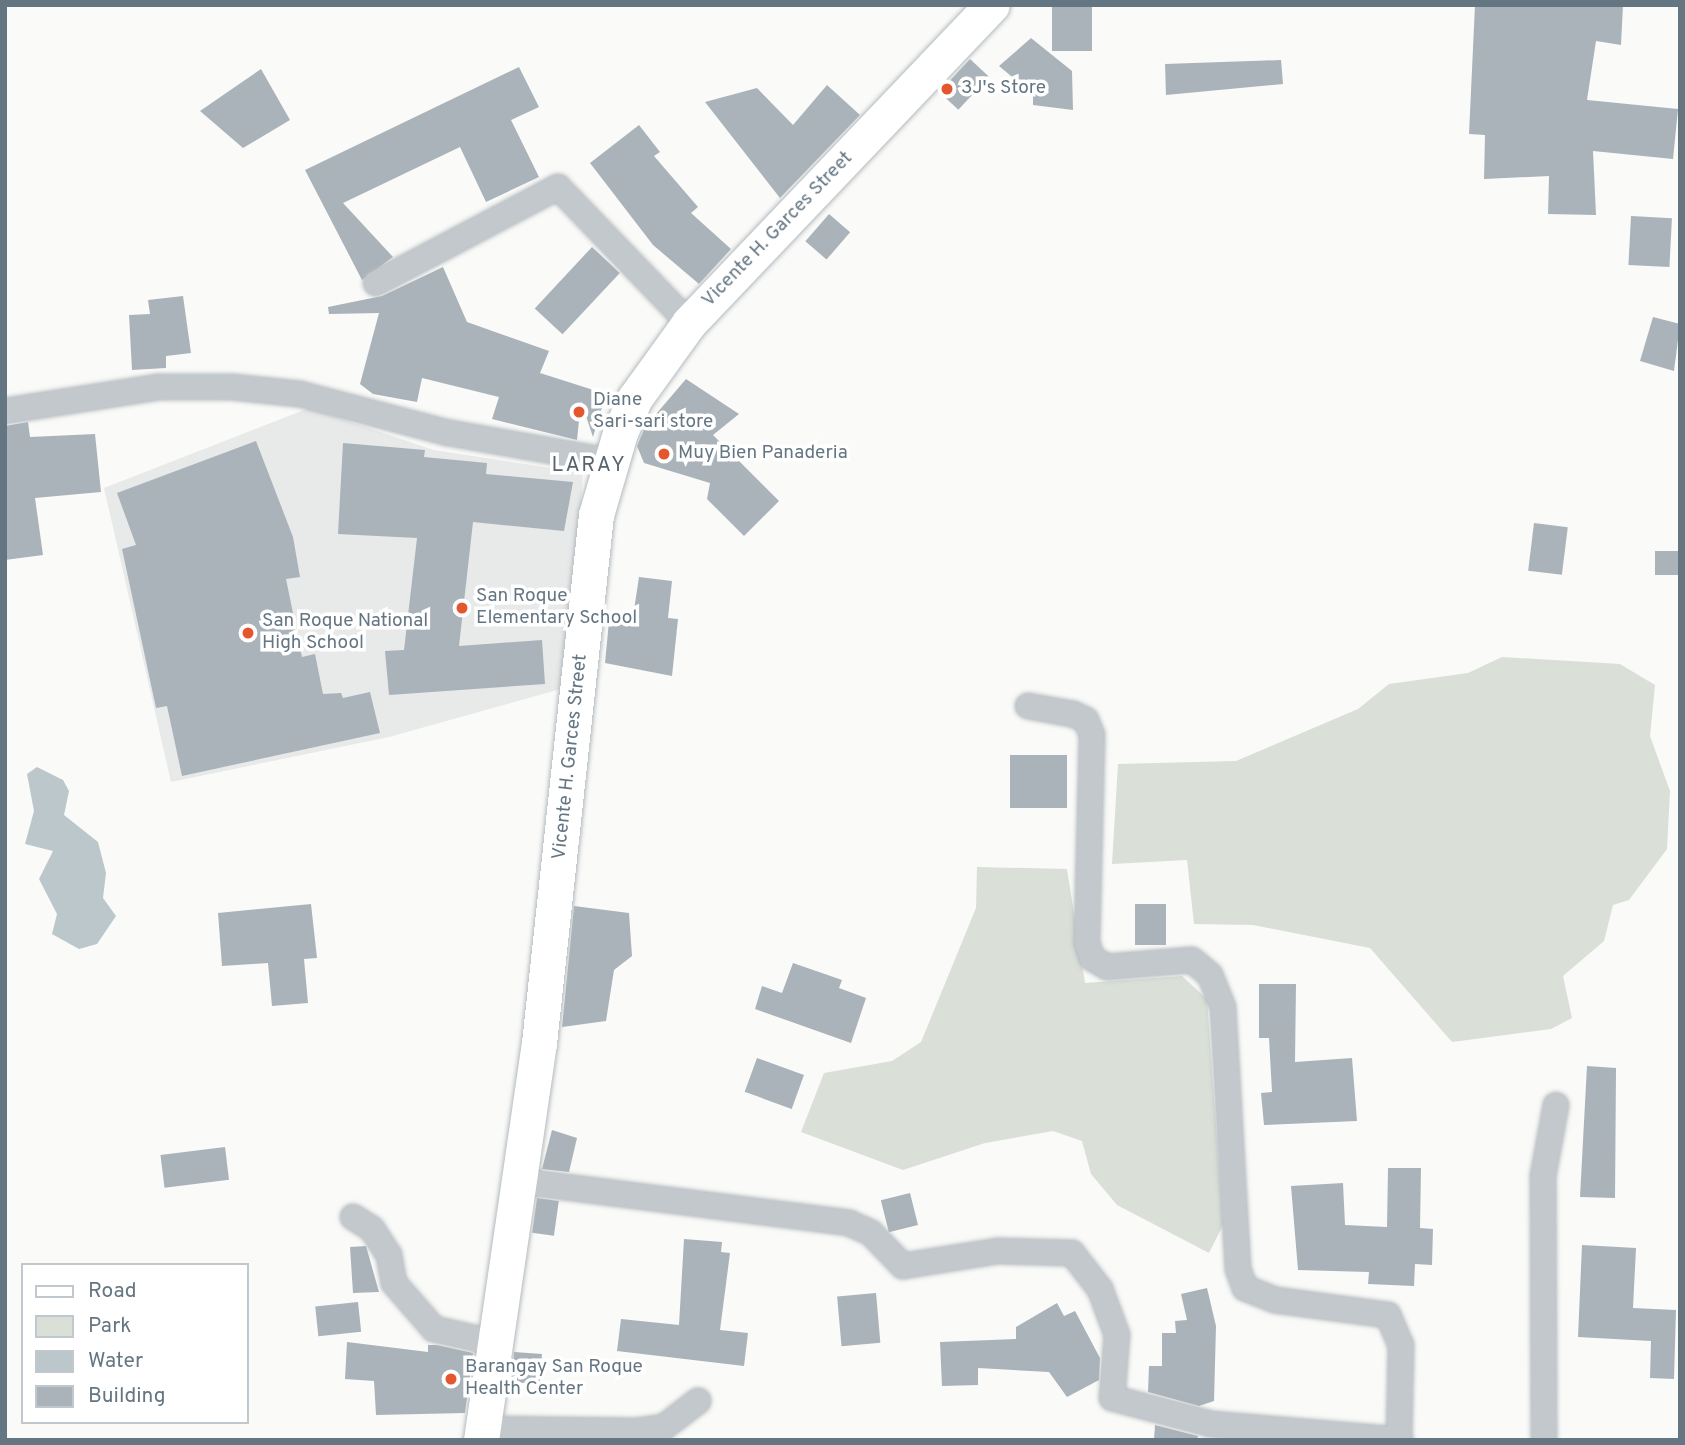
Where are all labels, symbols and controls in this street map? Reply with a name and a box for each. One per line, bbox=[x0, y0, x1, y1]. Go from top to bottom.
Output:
place label: 3J's Store bbox=[961, 78, 1046, 100]
marker: 3J's Store bbox=[939, 81, 955, 97]
street label: Vicente H. Garces Street bbox=[698, 148, 858, 312]
place label: Diane Sari-sari store bbox=[593, 390, 713, 434]
marker: Diane Sari-sari store bbox=[571, 404, 587, 420]
place label: Muy Bien Panaderia bbox=[678, 443, 848, 465]
marker: Muy Bien Panaderia bbox=[656, 446, 672, 462]
district label: LARAY bbox=[552, 453, 626, 479]
place label: San Roque Elementary School bbox=[476, 586, 637, 630]
marker: San Roque Elementary School bbox=[454, 600, 470, 616]
place label: San Roque National High School bbox=[262, 611, 428, 655]
marker: San Roque National High School bbox=[240, 625, 256, 641]
street label: Vicente H. Garces Street bbox=[549, 653, 593, 861]
legend bbox=[21, 1263, 248, 1424]
text: Road bbox=[88, 1278, 137, 1305]
text: Park bbox=[88, 1313, 131, 1340]
text: Water bbox=[88, 1348, 143, 1375]
place label: Barangay San Roque Health Center bbox=[465, 1357, 643, 1401]
marker: Barangay San Roque Health Center bbox=[443, 1371, 459, 1387]
text: Building bbox=[88, 1383, 166, 1410]

